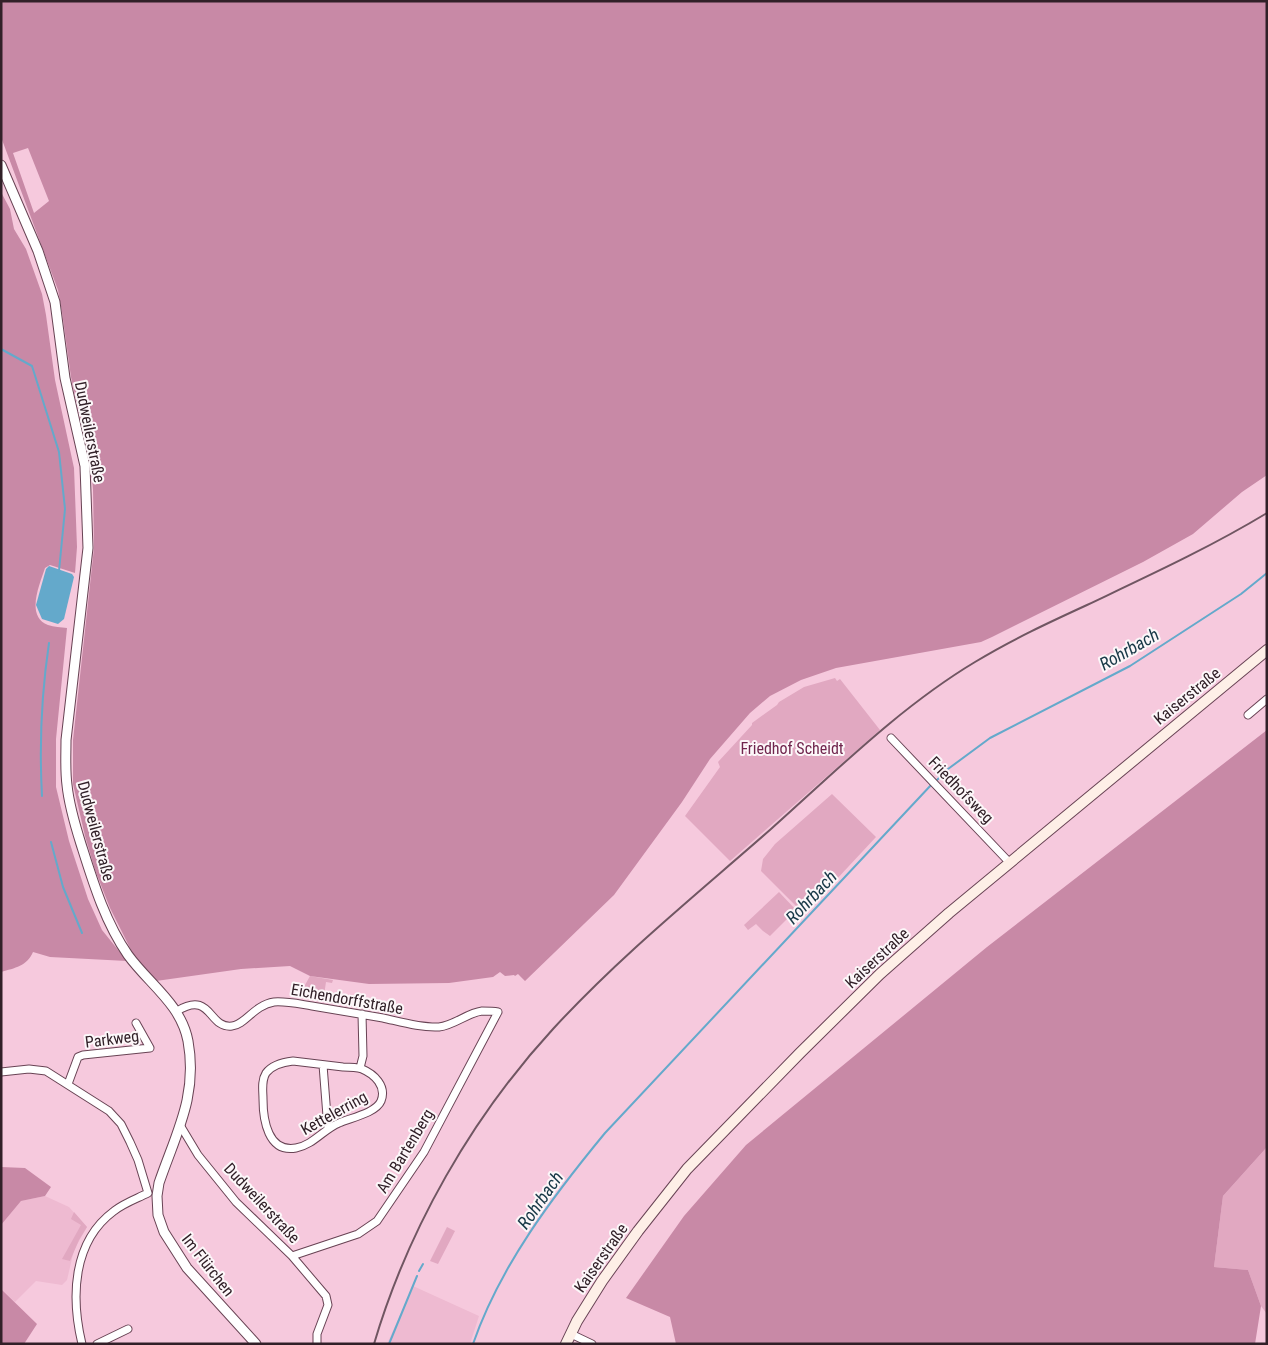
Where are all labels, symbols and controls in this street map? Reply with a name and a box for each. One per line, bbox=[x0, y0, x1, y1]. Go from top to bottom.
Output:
street label: Dudweilerstraße bbox=[71, 380, 109, 484]
water label: Rohrbach bbox=[1095, 624, 1163, 674]
street label: Kaiserstraße bbox=[1150, 663, 1224, 729]
park label: Friedhof Scheidt bbox=[740, 739, 844, 758]
street label: Friedhofsweg bbox=[925, 753, 997, 827]
street label: Dudweilerstraße bbox=[74, 779, 118, 883]
water label: Rohrbach bbox=[781, 866, 841, 928]
street label: Kaiserstraße bbox=[841, 924, 913, 992]
street label: Eichendorffstraße bbox=[290, 980, 404, 1018]
street label: Parkweg bbox=[84, 1026, 140, 1052]
street label: Kettelerring bbox=[297, 1087, 371, 1139]
street label: Am Bartenberg bbox=[372, 1106, 438, 1196]
street label: Dudweilerstraße bbox=[220, 1159, 304, 1247]
water label: Rohrbach bbox=[513, 1167, 567, 1233]
street label: Kaiserstraße bbox=[570, 1220, 632, 1296]
street label: Im Flürchen bbox=[178, 1230, 238, 1300]

